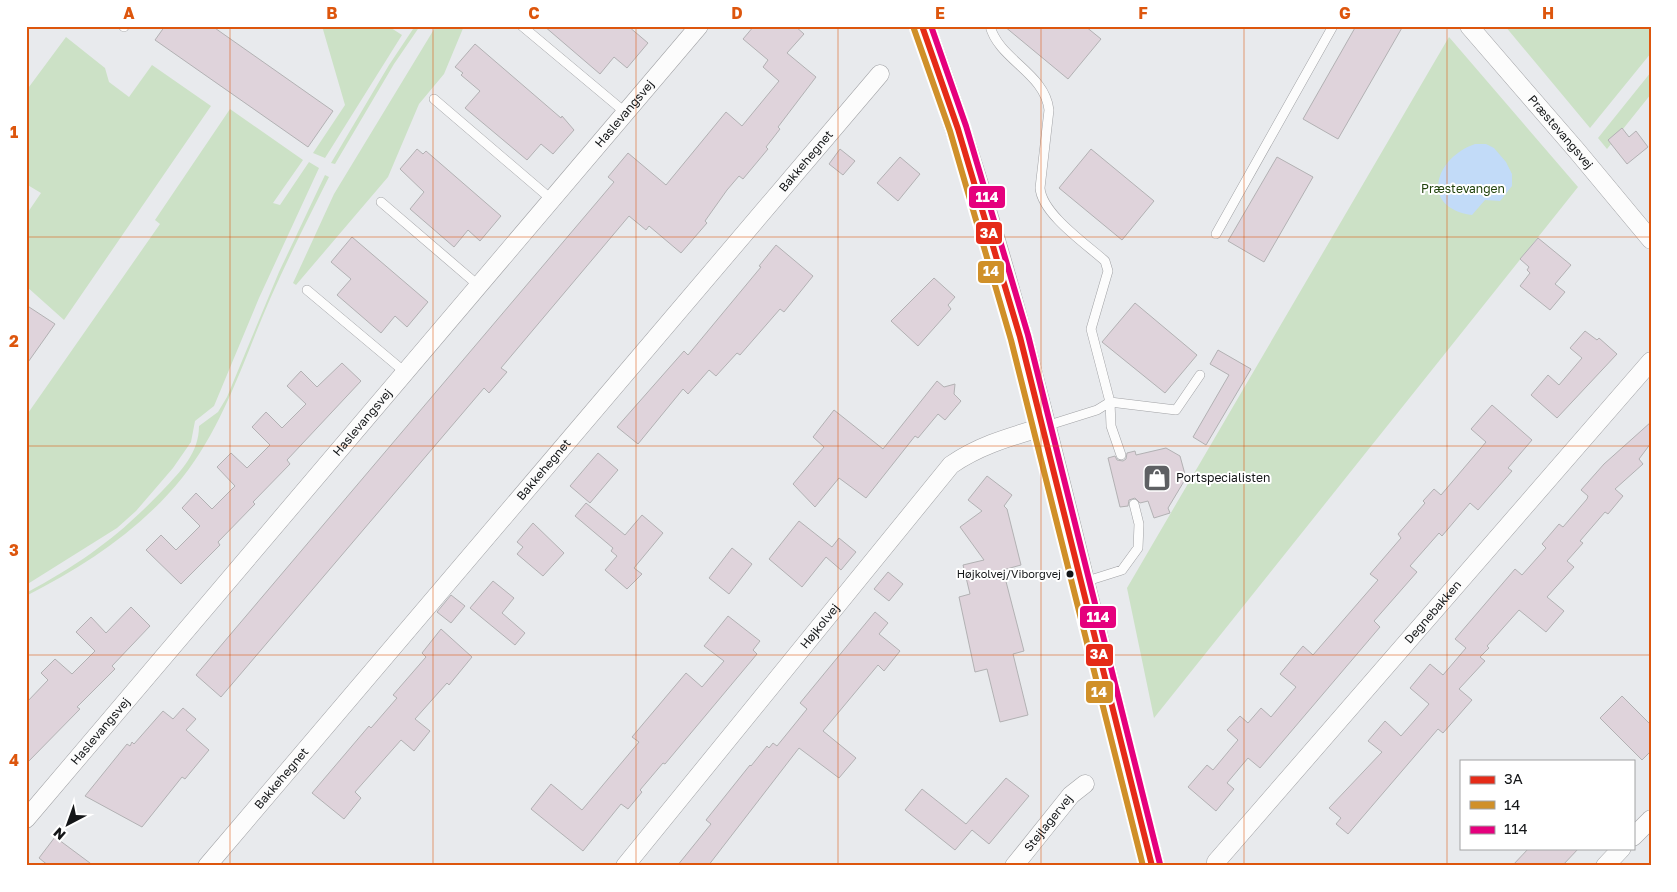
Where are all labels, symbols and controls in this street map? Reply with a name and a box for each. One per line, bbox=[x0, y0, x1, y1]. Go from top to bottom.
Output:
text: A bbox=[123, 3, 135, 23]
text: B bbox=[326, 3, 338, 23]
text: C bbox=[528, 3, 540, 23]
text: D bbox=[731, 3, 743, 23]
text: E bbox=[935, 3, 945, 23]
text: F bbox=[1138, 3, 1148, 23]
text: G bbox=[1339, 3, 1351, 23]
text: H bbox=[1542, 3, 1554, 23]
street label: Haslevangsvej bbox=[591, 77, 657, 150]
street label: Præstevangsvej bbox=[1525, 92, 1597, 172]
text: 1 bbox=[10, 122, 18, 142]
street label: Bakkehegnet bbox=[775, 127, 836, 195]
park label: Præstevangen bbox=[1421, 181, 1505, 196]
line badge: 114 bbox=[968, 185, 1006, 209]
text: 114 bbox=[975, 188, 999, 205]
line badge: 3A bbox=[975, 221, 1003, 245]
text: 3A bbox=[980, 224, 998, 241]
line badge: 14 bbox=[977, 260, 1005, 284]
text: 14 bbox=[983, 262, 999, 279]
text: 2 bbox=[9, 331, 19, 351]
street label: Haslevangsvej bbox=[329, 385, 395, 459]
street label: Bakkehegnet bbox=[513, 435, 574, 503]
shop icon: Portspecialisten bbox=[1142, 463, 1172, 493]
place label: Portspecialisten bbox=[1176, 470, 1270, 485]
text: 3 bbox=[9, 540, 19, 560]
place label: Højkolvej/Viborgvej bbox=[957, 567, 1061, 580]
marker: Højkolvej/Viborgvej bbox=[1065, 569, 1075, 579]
street label: Degnebakken bbox=[1401, 577, 1464, 646]
street label: Højkolvej bbox=[797, 600, 842, 651]
line badge: 114 bbox=[1079, 605, 1117, 629]
text: 114 bbox=[1086, 608, 1110, 625]
line badge: 3A bbox=[1085, 643, 1114, 667]
text: 3A bbox=[1090, 645, 1108, 662]
line badge: 14 bbox=[1085, 680, 1114, 704]
text: 14 bbox=[1091, 683, 1107, 700]
street label: Haslevangsvej bbox=[67, 694, 133, 768]
street label: Bakkehegnet bbox=[251, 744, 312, 812]
text: 4 bbox=[9, 750, 19, 770]
legend bbox=[1460, 760, 1634, 850]
text: 3A bbox=[1504, 769, 1523, 787]
street label: Stejlagervej bbox=[1021, 791, 1076, 854]
text: 14 bbox=[1504, 795, 1520, 813]
north arrow bbox=[42, 800, 92, 850]
text: 114 bbox=[1504, 819, 1528, 837]
text: N bbox=[50, 824, 69, 844]

